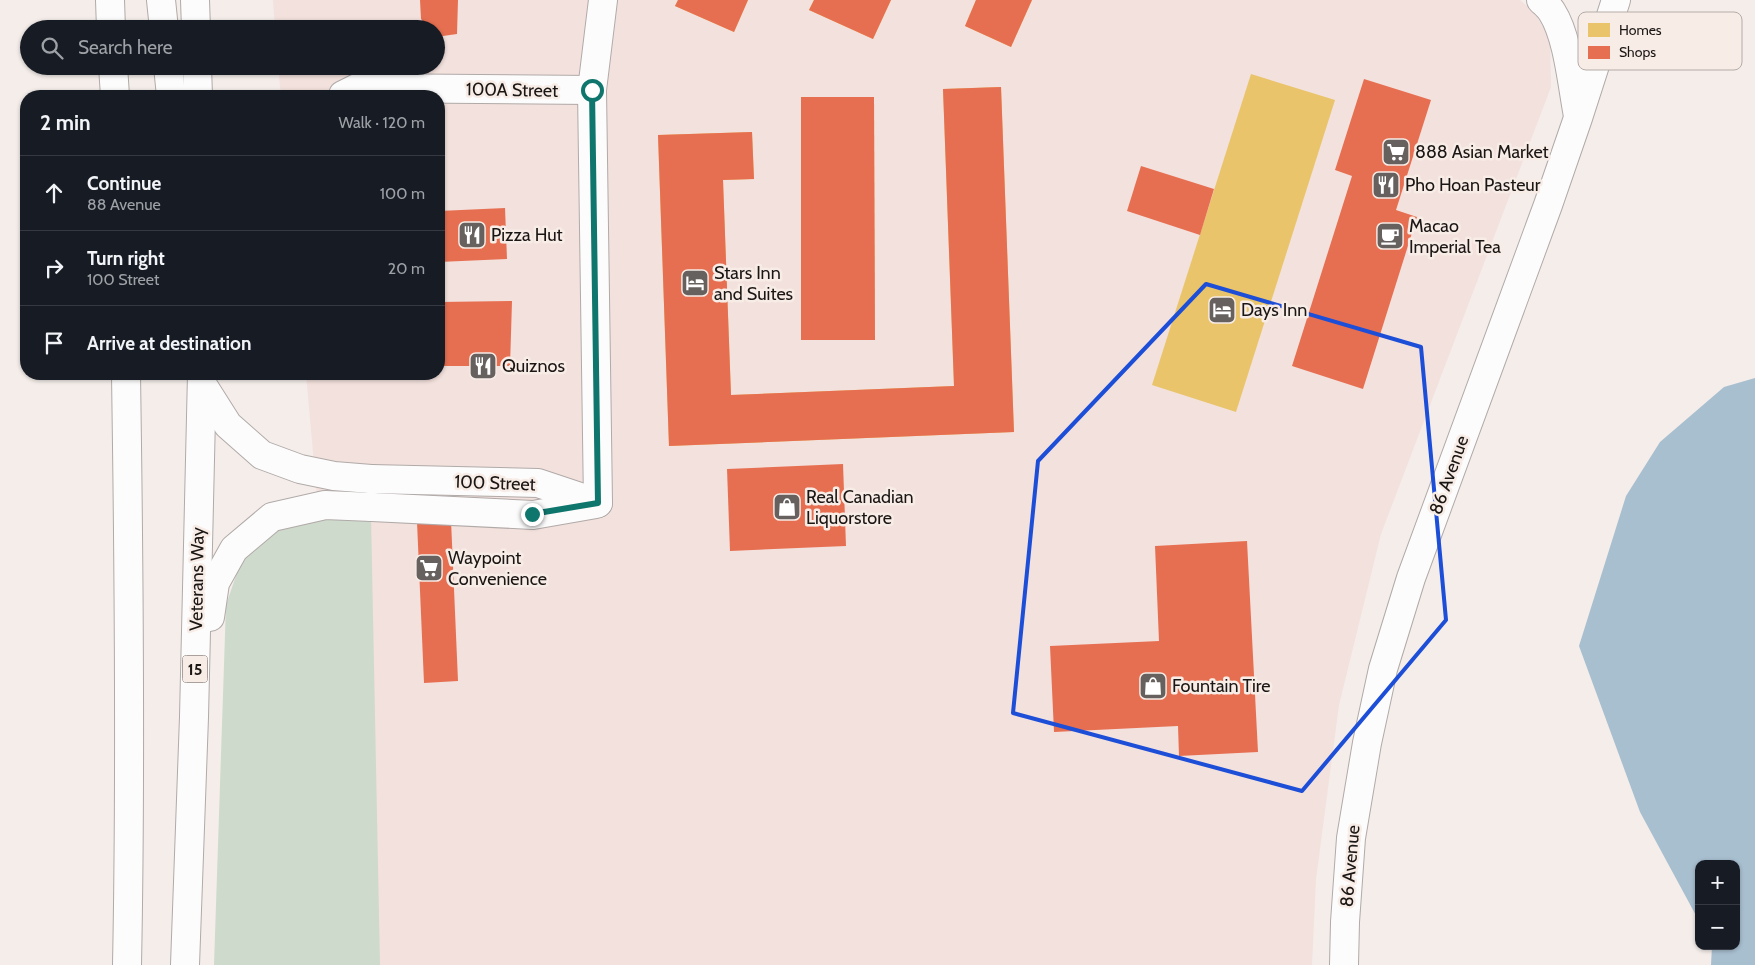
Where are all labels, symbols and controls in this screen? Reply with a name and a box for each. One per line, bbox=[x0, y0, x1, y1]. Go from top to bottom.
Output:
legend bbox=[1578, 12, 1742, 70]
search box bbox=[20, 20, 445, 75]
text: Homes bbox=[1619, 21, 1662, 39]
icon: search bbox=[38, 34, 66, 62]
text: Search here bbox=[78, 36, 172, 59]
text: Shops bbox=[1619, 43, 1656, 61]
street label: 100A Street bbox=[466, 78, 558, 102]
route start bbox=[581, 79, 604, 102]
text: 2 min bbox=[40, 110, 91, 135]
text: Walk · 120 m bbox=[338, 113, 425, 132]
supermarket icon: 888 Asian Market bbox=[1381, 137, 1411, 167]
place label: 888 Asian Market bbox=[1415, 141, 1549, 163]
restaurant icon: Pho Hoan Pasteur bbox=[1371, 170, 1401, 200]
text: Continue bbox=[87, 172, 161, 195]
place label: Pho Hoan Pasteur bbox=[1405, 174, 1541, 196]
icon: ahead bbox=[40, 179, 68, 207]
text: 100 m bbox=[380, 184, 425, 203]
text: 88 Avenue bbox=[87, 195, 161, 214]
place label: Macao Imperial Tea bbox=[1409, 215, 1501, 258]
restaurant icon: Pizza Hut bbox=[457, 220, 487, 250]
cafe icon: Macao Imperial Tea bbox=[1375, 221, 1405, 251]
place label: Pizza Hut bbox=[491, 224, 563, 246]
text: Turn right bbox=[87, 247, 165, 270]
icon: right bbox=[40, 254, 68, 282]
text: 20 m bbox=[388, 259, 425, 278]
place label: Stars Inn and Suites bbox=[714, 262, 793, 305]
hotel icon: Stars Inn and Suites bbox=[680, 268, 710, 298]
text: 100 Street bbox=[87, 270, 159, 289]
hotel icon: Days Inn bbox=[1207, 295, 1237, 325]
place label: Days Inn bbox=[1241, 299, 1307, 321]
icon: arrive bbox=[40, 329, 68, 357]
text: Arrive at destination bbox=[87, 332, 251, 355]
restaurant icon: Quiznos bbox=[468, 351, 498, 381]
place label: Quiznos bbox=[502, 355, 565, 377]
street label: 86 Avenue bbox=[1425, 433, 1473, 517]
street label: 100 Street bbox=[454, 471, 536, 495]
place label: Real Canadian Liquorstore bbox=[806, 486, 914, 529]
shop icon: Real Canadian Liquorstore bbox=[772, 492, 802, 522]
route end bbox=[521, 503, 544, 526]
street label: Veterans Way bbox=[185, 527, 209, 631]
place label: Waypoint Convenience bbox=[448, 547, 547, 590]
supermarket icon: Waypoint Convenience bbox=[414, 553, 444, 583]
road number: 15 bbox=[182, 656, 208, 682]
shop icon: Fountain Tire bbox=[1138, 671, 1168, 701]
place label: Fountain Tire bbox=[1172, 675, 1270, 697]
street label: 86 Avenue bbox=[1335, 824, 1365, 908]
map controls bbox=[1695, 860, 1740, 950]
button: + bbox=[1695, 860, 1740, 905]
button: − bbox=[1695, 905, 1740, 950]

